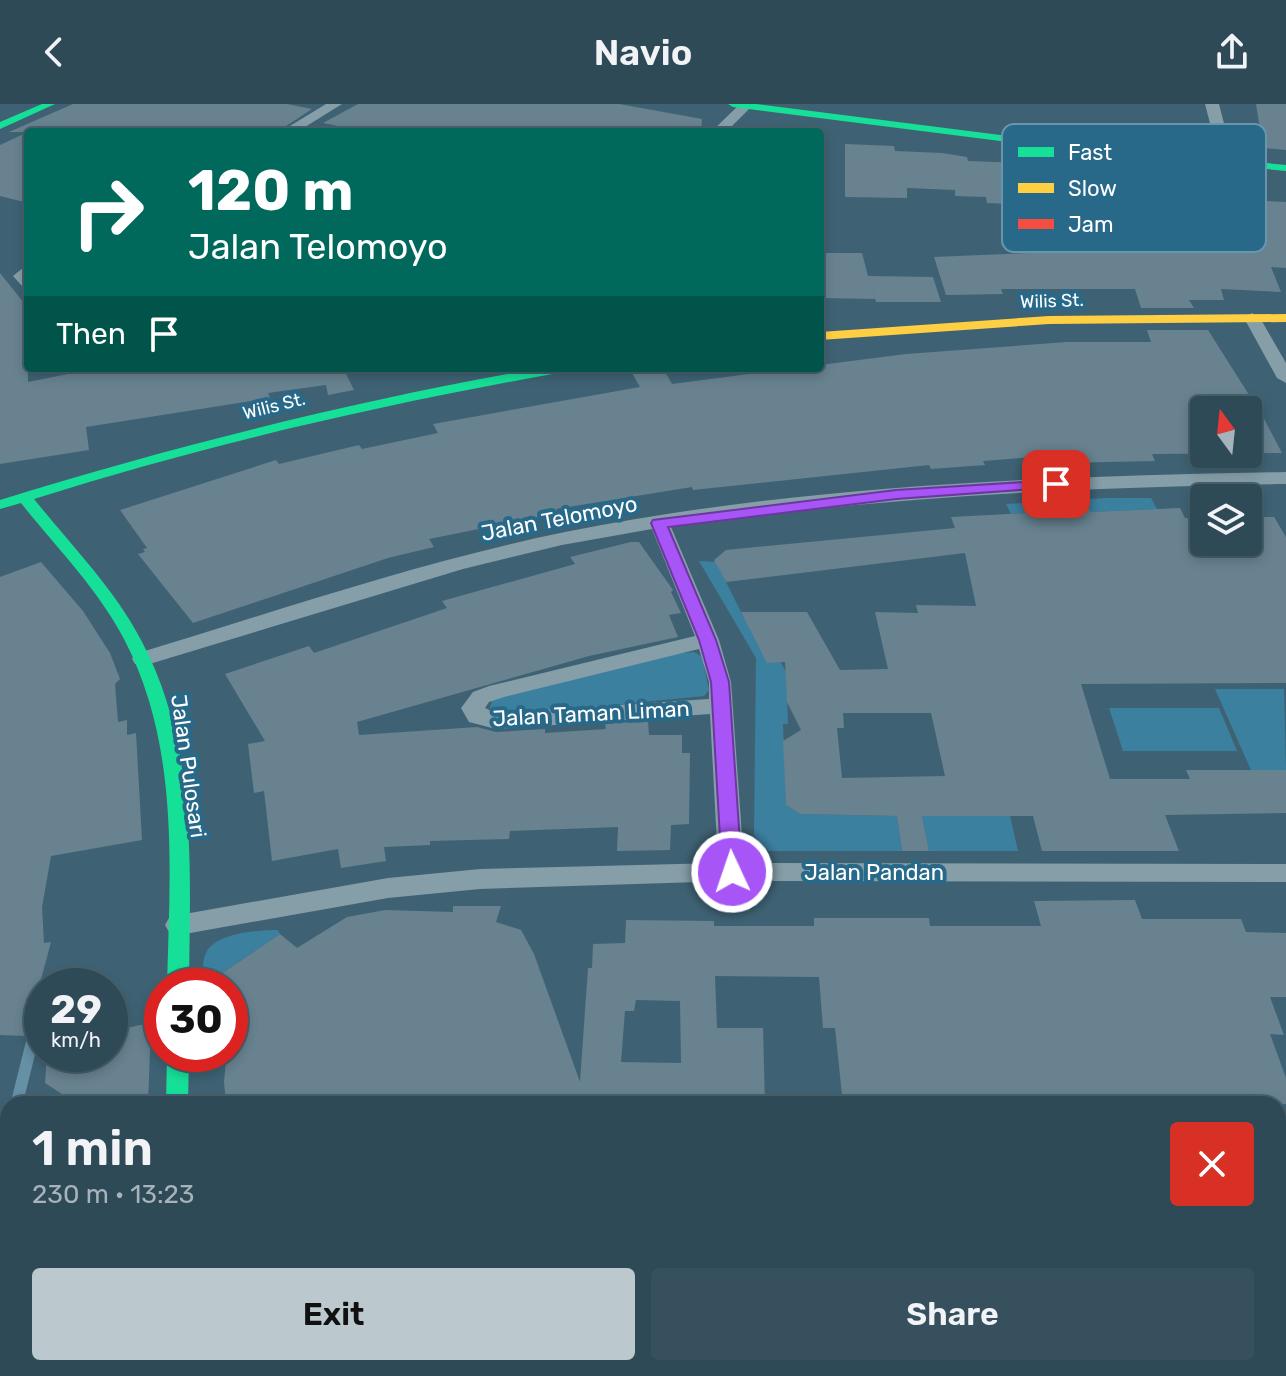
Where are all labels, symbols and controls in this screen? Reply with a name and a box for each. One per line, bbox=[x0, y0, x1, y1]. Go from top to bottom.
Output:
icon: back bbox=[32, 30, 76, 74]
icon: share bbox=[1210, 30, 1254, 74]
text: Navio bbox=[594, 31, 692, 74]
legend bbox=[1002, 124, 1266, 252]
text: Fast bbox=[1068, 139, 1113, 166]
text: 120 m bbox=[188, 158, 354, 224]
icon: right bbox=[56, 160, 160, 264]
text: Slow bbox=[1068, 175, 1117, 202]
text: Jam bbox=[1068, 211, 1114, 238]
text: Jalan Telomoyo bbox=[188, 225, 448, 268]
street label: Wilis St. bbox=[1020, 289, 1084, 313]
icon: arrive bbox=[142, 312, 186, 356]
text: Then bbox=[56, 316, 126, 352]
street label: Wilis St. bbox=[240, 388, 308, 424]
north arrow bbox=[1190, 396, 1262, 468]
map controls bbox=[1190, 396, 1262, 556]
pin bbox=[1022, 450, 1090, 518]
icon: arrive bbox=[1034, 462, 1078, 506]
button: layers bbox=[1190, 484, 1262, 556]
street label: Jalan Telomoyo bbox=[479, 490, 640, 547]
street label: Jalan Pulosari bbox=[165, 693, 212, 840]
street label: Jalan Taman Liman bbox=[492, 695, 690, 732]
position arrow bbox=[690, 830, 774, 914]
street label: Jalan Pandan bbox=[804, 859, 944, 886]
speed limit sign: 30 bbox=[144, 968, 248, 1072]
text: 29 bbox=[50, 986, 102, 1033]
text: km/h bbox=[51, 1028, 101, 1052]
text: 1 min bbox=[32, 1120, 153, 1177]
button: close bbox=[1170, 1122, 1254, 1206]
text: 230 m · 13:23 bbox=[32, 1179, 195, 1210]
button: Exit bbox=[32, 1268, 635, 1360]
button: Share bbox=[651, 1268, 1254, 1360]

